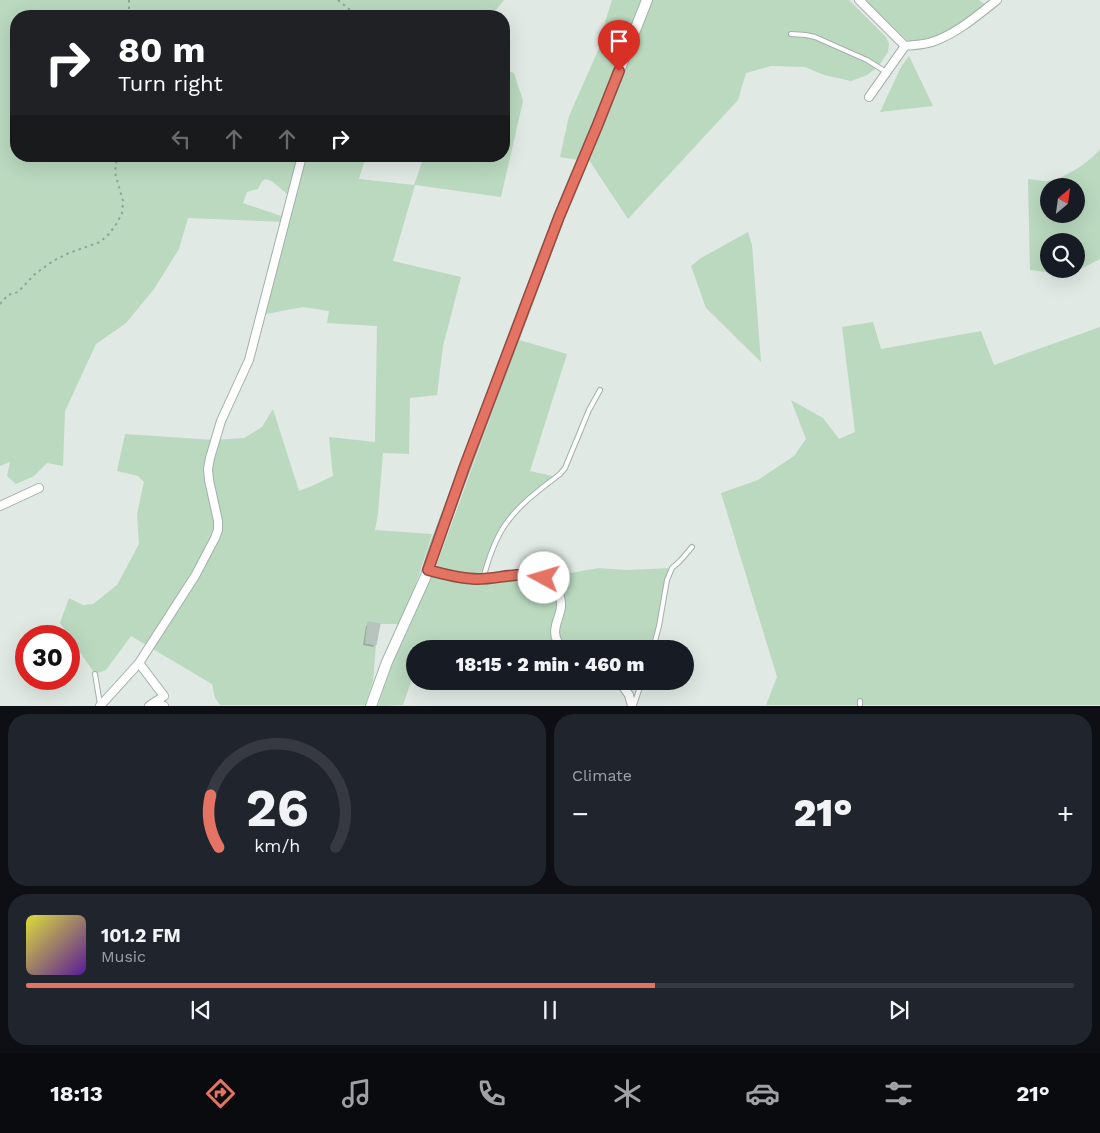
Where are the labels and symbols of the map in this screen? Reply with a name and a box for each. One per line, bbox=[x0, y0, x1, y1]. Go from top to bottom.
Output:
pin bbox=[598, 20, 640, 71]
north arrow bbox=[1040, 178, 1085, 222]
position arrow bbox=[517, 551, 569, 603]
speed limit sign: 30 bbox=[15, 625, 80, 690]

